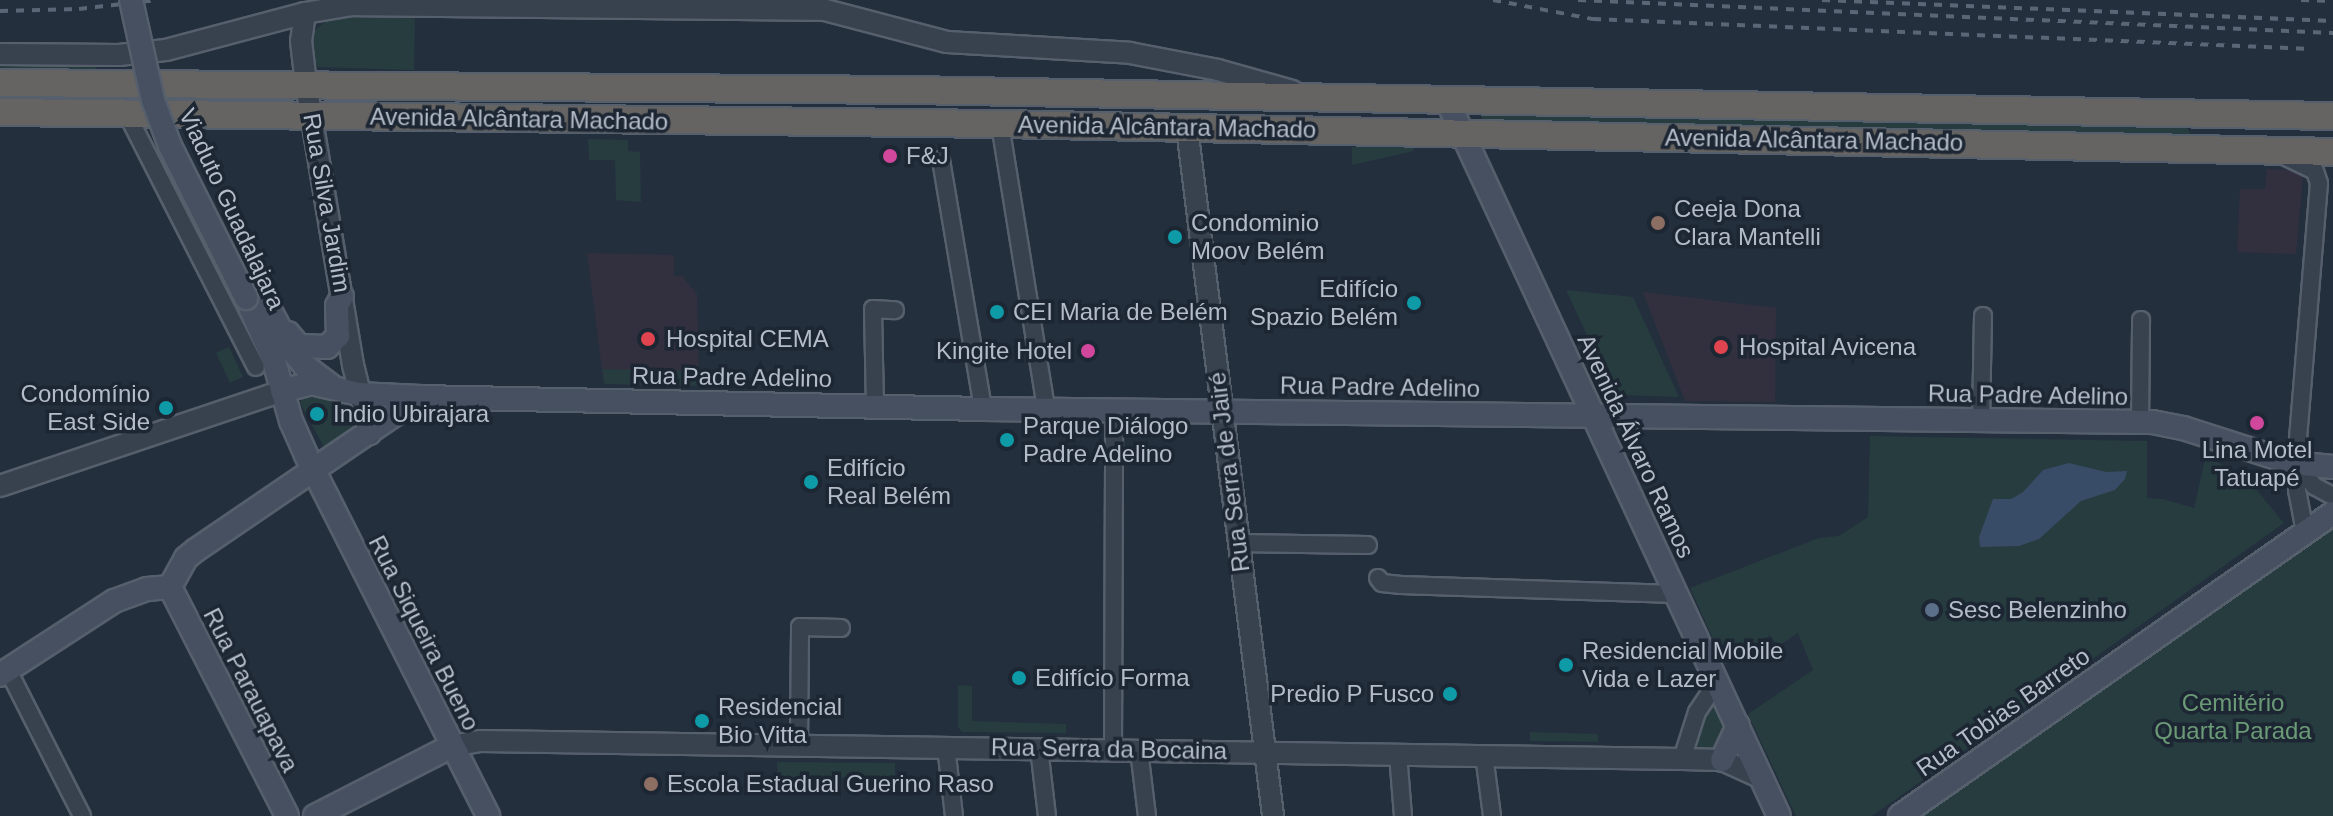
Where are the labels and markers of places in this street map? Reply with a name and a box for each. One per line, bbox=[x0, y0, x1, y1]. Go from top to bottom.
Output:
place label: F&J bbox=[906, 142, 949, 170]
marker: F&J bbox=[881, 147, 899, 165]
place label: Ceeja Dona Clara Mantelli bbox=[1674, 195, 1821, 251]
place label: Condominio Moov Belém bbox=[1191, 209, 1324, 265]
marker: Ceeja Dona Clara Mantelli bbox=[1649, 214, 1667, 232]
marker: Condominio Moov Belém bbox=[1166, 228, 1184, 246]
place label: Edifício Spazio Belém bbox=[1250, 275, 1398, 331]
marker: Edifício Spazio Belém bbox=[1405, 294, 1423, 312]
place label: CEI Maria de Belém bbox=[1013, 298, 1228, 326]
marker: CEI Maria de Belém bbox=[988, 303, 1006, 321]
place label: Hospital CEMA bbox=[666, 325, 829, 353]
marker: Hospital CEMA bbox=[637, 328, 659, 350]
place label: Hospital Avicena bbox=[1739, 333, 1917, 361]
marker: Hospital Avicena bbox=[1710, 336, 1732, 358]
place label: Kingite Hotel bbox=[936, 337, 1072, 365]
marker: Kingite Hotel bbox=[1079, 342, 1097, 360]
place label: Condomínio East Side bbox=[21, 380, 150, 436]
marker: Condomínio East Side bbox=[157, 399, 175, 417]
place label: Indio Ubirajara bbox=[333, 400, 489, 428]
marker: Indio Ubirajara bbox=[308, 405, 326, 423]
place label: Parque Diálogo Padre Adelino bbox=[1023, 412, 1188, 468]
marker: Lina Motel Tatuapé bbox=[2248, 414, 2266, 432]
marker: Parque Diálogo Padre Adelino bbox=[998, 431, 1016, 449]
place label: Lina Motel Tatuapé bbox=[2202, 436, 2312, 492]
place label: Edifício Real Belém bbox=[827, 454, 951, 510]
marker: Edifício Real Belém bbox=[802, 473, 820, 491]
place label: Sesc Belenzinho bbox=[1948, 596, 2127, 624]
marker: Sesc Belenzinho bbox=[1923, 601, 1941, 619]
place label: Residencial Mobile Vida e Lazer bbox=[1582, 637, 1783, 693]
marker: Residencial Mobile Vida e Lazer bbox=[1557, 656, 1575, 674]
place label: Edifício Forma bbox=[1035, 664, 1190, 692]
marker: Edifício Forma bbox=[1010, 669, 1028, 687]
place label: Predio P Fusco bbox=[1270, 680, 1434, 708]
marker: Predio P Fusco bbox=[1441, 685, 1459, 703]
place label: Residencial Bio Vitta bbox=[718, 693, 842, 749]
marker: Residencial Bio Vitta bbox=[693, 712, 711, 730]
place label: Escola Estadual Guerino Raso bbox=[667, 770, 994, 798]
marker: Escola Estadual Guerino Raso bbox=[642, 775, 660, 793]

